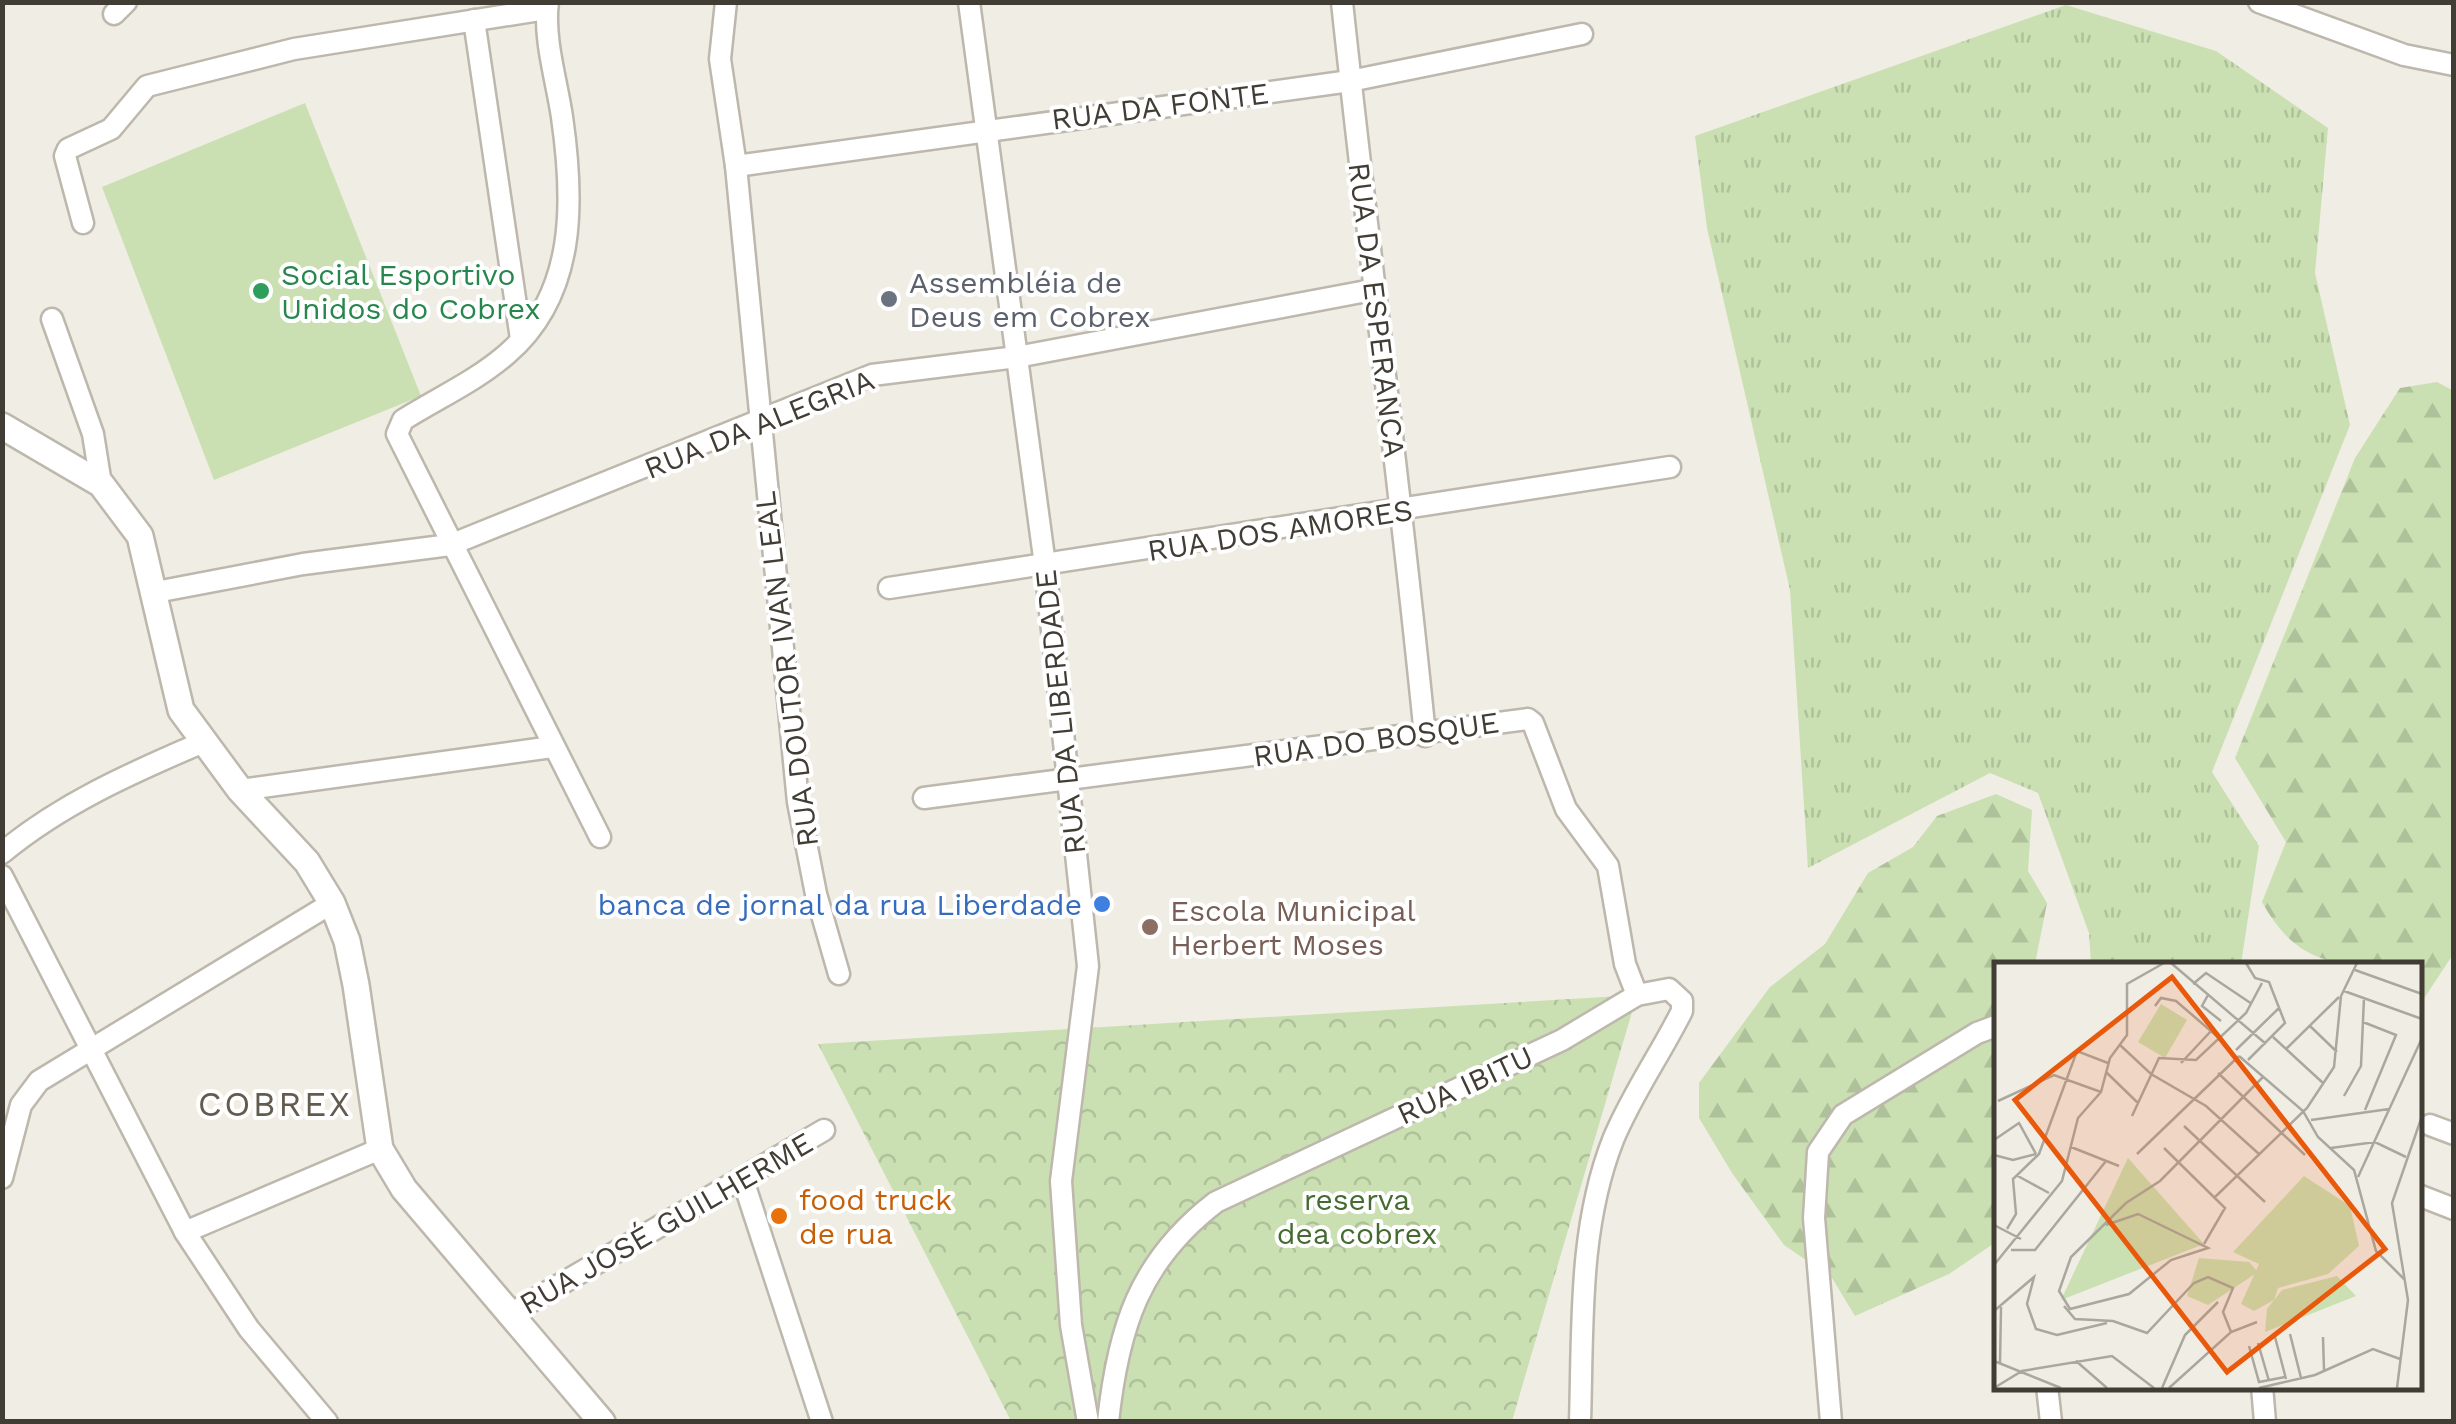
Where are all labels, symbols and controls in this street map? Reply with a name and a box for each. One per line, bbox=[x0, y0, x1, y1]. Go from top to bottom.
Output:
street label: RUA DA FONTE bbox=[1049, 75, 1271, 137]
street label: RUA DA ESPERANCA bbox=[1342, 160, 1412, 460]
place label: Social Esportivo Unidos do Cobrex bbox=[281, 257, 540, 326]
place label: Assembléia de Deus em Cobrex bbox=[909, 265, 1151, 334]
marker: Social Esportivo Unidos do Cobrex bbox=[250, 280, 272, 302]
marker: Assembléia de Deus em Cobrex bbox=[878, 288, 900, 310]
street label: RUA DA ALEGRIA bbox=[639, 362, 879, 486]
street label: RUA DOUTOR IVAN LEAL bbox=[747, 489, 825, 849]
street label: RUA DOS AMORES bbox=[1145, 492, 1415, 568]
street label: RUA DA LIBERDADE bbox=[1028, 568, 1092, 856]
street label: RUA DO BOSQUE bbox=[1251, 704, 1501, 774]
place label: banca de jornal da rua Liberdade bbox=[598, 887, 1082, 922]
marker: banca de jornal da rua Liberdade bbox=[1091, 893, 1113, 915]
place label: Escola Municipal Herbert Moses bbox=[1170, 893, 1416, 962]
marker: Escola Municipal Herbert Moses bbox=[1139, 916, 1161, 938]
inset map bbox=[1994, 962, 2421, 1389]
street label: RUA IBITU bbox=[1391, 1038, 1539, 1132]
district label: COBREX bbox=[198, 1083, 352, 1125]
street label: RUA JOSÉ GUILHERME bbox=[513, 1125, 819, 1321]
place label: food truck de rua bbox=[799, 1182, 952, 1251]
park label: reserva dea cobrex bbox=[1277, 1182, 1437, 1251]
marker: food truck de rua bbox=[768, 1205, 790, 1227]

